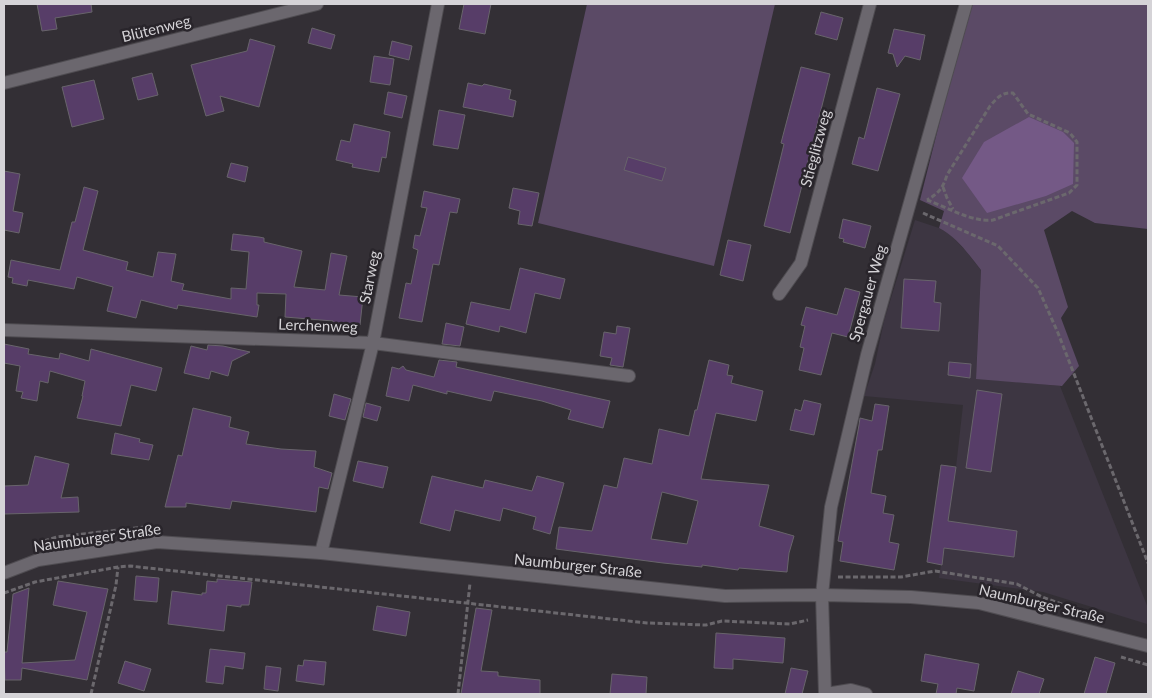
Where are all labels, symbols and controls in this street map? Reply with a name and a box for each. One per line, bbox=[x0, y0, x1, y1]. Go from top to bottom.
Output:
street label: Blütenweg bbox=[120, 11, 193, 45]
street label: Stieglitzweg bbox=[796, 107, 834, 189]
street label: Spergauer Weg bbox=[845, 242, 890, 344]
street label: Starweg bbox=[355, 249, 383, 305]
street label: Lerchenweg bbox=[278, 315, 358, 335]
street label: Naumburger Straße bbox=[32, 519, 162, 555]
street label: Naumburger Straße bbox=[513, 549, 643, 581]
street label: Naumburger Straße bbox=[977, 580, 1107, 626]

